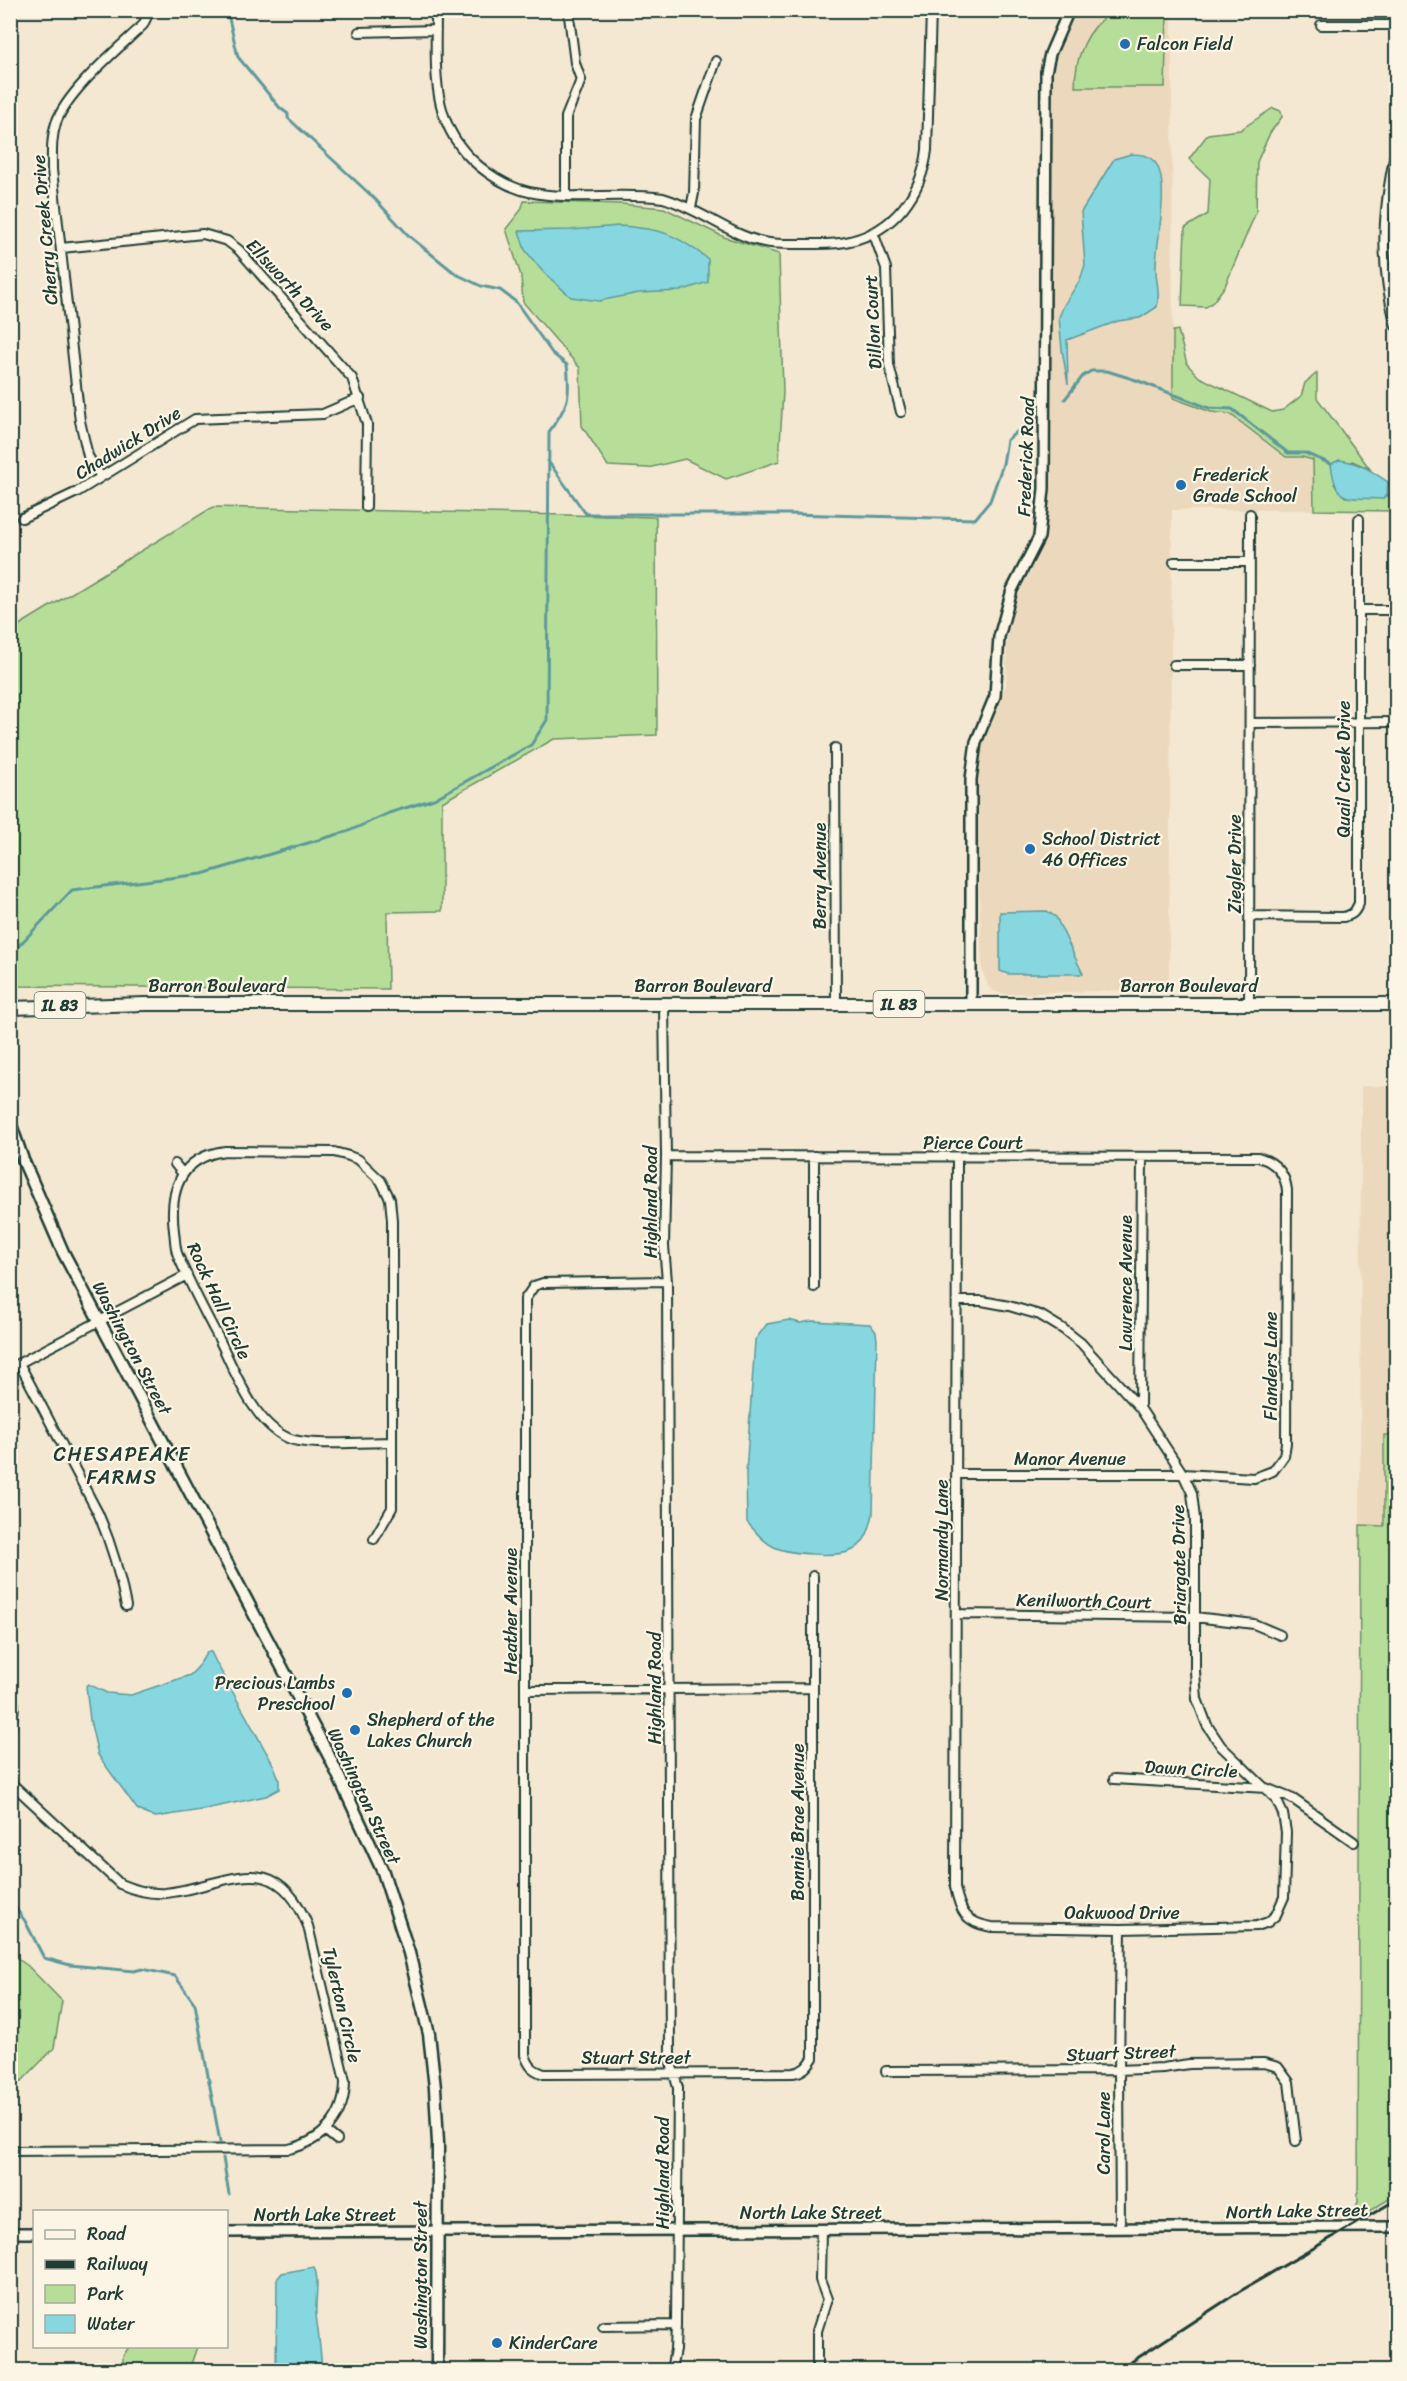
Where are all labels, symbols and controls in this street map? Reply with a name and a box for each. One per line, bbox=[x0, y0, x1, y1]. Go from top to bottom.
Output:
place label: Falcon Field bbox=[1137, 28, 1234, 60]
marker: Falcon Field bbox=[1118, 37, 1132, 51]
street label: Cherry Creek Drive bbox=[22, 153, 68, 307]
street label: Ellsworth Drive bbox=[238, 231, 342, 339]
street label: Dillon Court bbox=[855, 274, 891, 370]
street label: Frederick Road bbox=[1008, 395, 1044, 517]
street label: Chadwick Drive bbox=[68, 397, 188, 489]
place label: Frederick Grade School bbox=[1193, 459, 1298, 512]
marker: Frederick Grade School bbox=[1174, 478, 1188, 492]
street label: Quail Creek Drive bbox=[1328, 700, 1360, 838]
street label: Ziegler Drive bbox=[1219, 814, 1251, 914]
street label: Berry Avenue bbox=[804, 822, 836, 929]
place label: School District 46 Offices bbox=[1042, 823, 1161, 876]
marker: School District 46 Offices bbox=[1023, 842, 1037, 856]
street label: Barron Boulevard bbox=[148, 970, 287, 1002]
street label: Barron Boulevard bbox=[634, 970, 773, 1002]
street label: Barron Boulevard bbox=[1120, 970, 1259, 1002]
road number: IL 83 bbox=[874, 991, 924, 1017]
road number: IL 83 bbox=[34, 992, 86, 1018]
street label: Pierce Court bbox=[923, 1127, 1023, 1159]
street label: Highland Road bbox=[635, 1144, 667, 1258]
street label: Lawrence Avenue bbox=[1110, 1215, 1142, 1351]
street label: Rock Hall Circle bbox=[178, 1237, 260, 1365]
street label: Washington Street bbox=[83, 1275, 181, 1422]
street label: Flanders Lane bbox=[1255, 1311, 1287, 1421]
district label: CHESAPEAKE FARMS bbox=[53, 1437, 191, 1495]
street label: Manor Avenue bbox=[1014, 1443, 1126, 1475]
street label: Normandy Lane bbox=[926, 1479, 958, 1601]
street label: Briargate Drive bbox=[1162, 1504, 1196, 1625]
street label: Heather Avenue bbox=[495, 1547, 527, 1674]
street label: Kenilworth Court bbox=[1016, 1584, 1152, 1618]
street label: Highland Road bbox=[639, 1630, 671, 1744]
place label: Precious Lambs Preschool bbox=[215, 1667, 336, 1720]
marker: Precious Lambs Preschool bbox=[340, 1686, 354, 1700]
place label: Shepherd of the Lakes Church bbox=[367, 1704, 495, 1757]
street label: Washington Street bbox=[318, 1722, 410, 1871]
marker: Shepherd of the Lakes Church bbox=[348, 1723, 362, 1737]
street label: Bonnie Brae Avenue bbox=[782, 1743, 814, 1901]
street label: Dawn Circle bbox=[1144, 1751, 1239, 1787]
street label: Oakwood Drive bbox=[1064, 1897, 1180, 1929]
street label: Tylerton Circle bbox=[313, 1944, 371, 2066]
street label: Stuart Street bbox=[1066, 2035, 1177, 2071]
street label: Stuart Street bbox=[581, 2042, 691, 2074]
street label: Carol Lane bbox=[1088, 2092, 1120, 2174]
street label: Highland Road bbox=[647, 2115, 679, 2229]
street label: North Lake Street bbox=[1225, 2194, 1369, 2228]
street label: North Lake Street bbox=[740, 2197, 882, 2229]
street label: North Lake Street bbox=[254, 2199, 396, 2231]
street label: Washington Street bbox=[405, 2200, 437, 2349]
legend bbox=[33, 2210, 228, 2348]
text: Road bbox=[87, 2218, 127, 2250]
text: Railway bbox=[87, 2248, 149, 2280]
text: Park bbox=[87, 2278, 124, 2310]
text: Water bbox=[87, 2308, 136, 2340]
place label: KinderCare bbox=[509, 2327, 598, 2359]
marker: KinderCare bbox=[490, 2336, 504, 2350]

